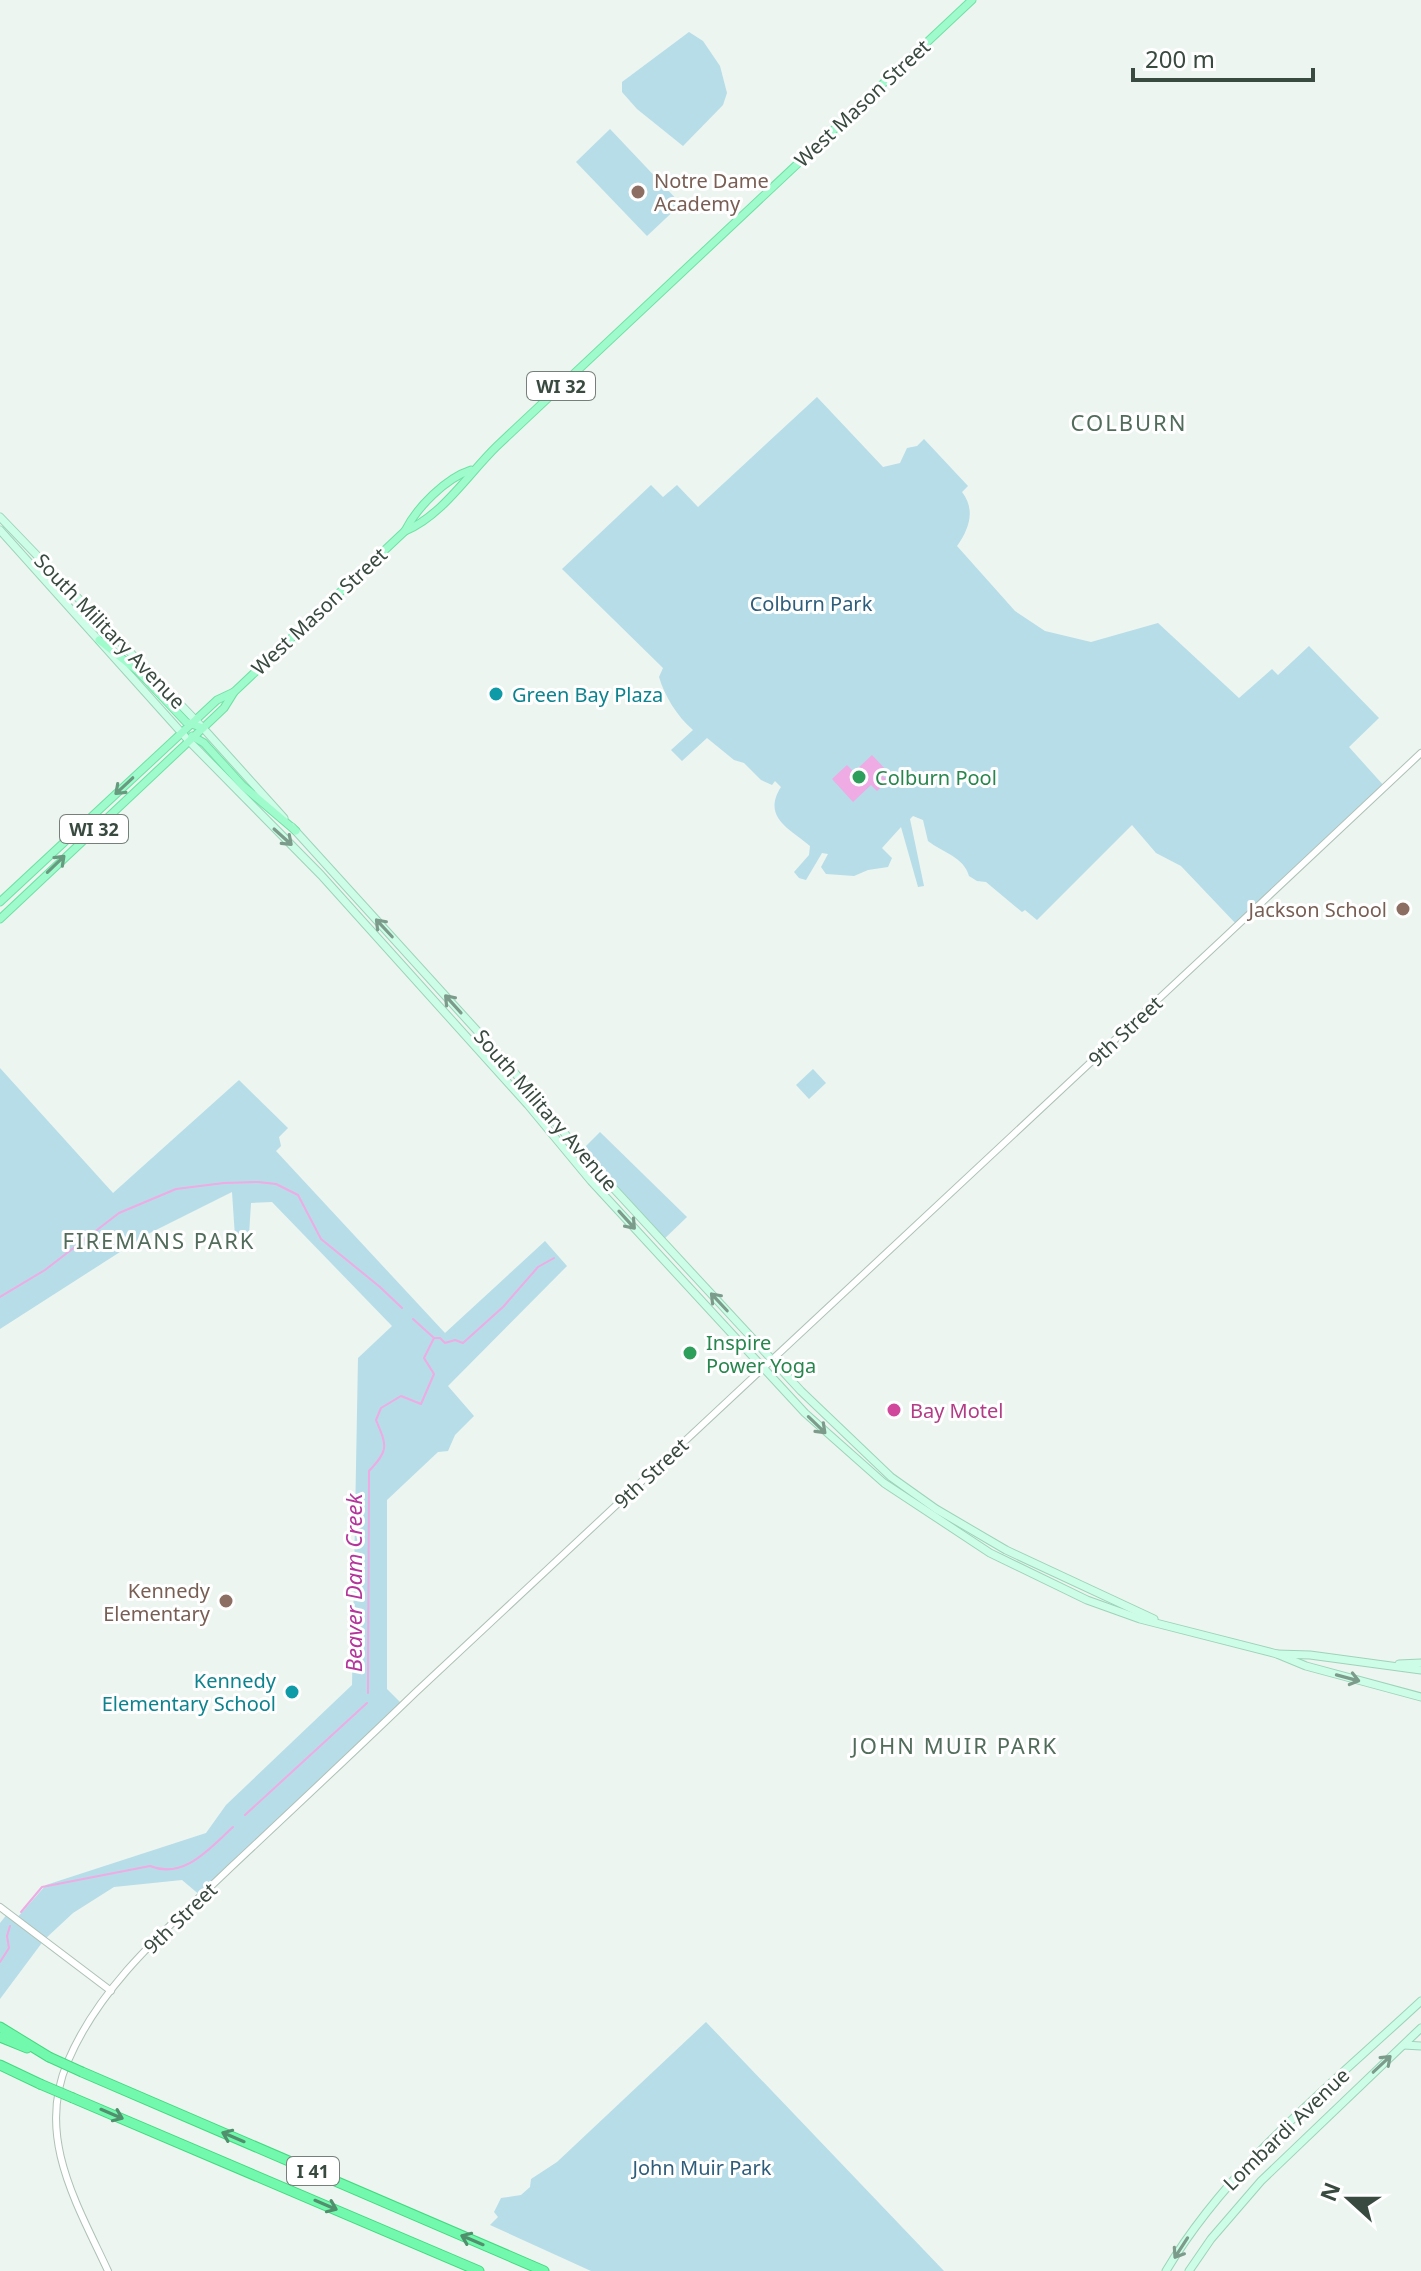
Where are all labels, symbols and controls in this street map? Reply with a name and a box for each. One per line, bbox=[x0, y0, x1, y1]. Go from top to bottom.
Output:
scale bar bbox=[1133, 32, 1313, 82]
street label: West Mason Street bbox=[788, 33, 936, 173]
text: 200 m bbox=[1145, 42, 1215, 75]
place label: Notre Dame Academy bbox=[654, 167, 769, 217]
marker: Notre Dame Academy bbox=[629, 183, 647, 201]
road number: WI 32 bbox=[527, 372, 595, 400]
district label: COLBURN bbox=[1071, 407, 1187, 437]
street label: West Mason Street bbox=[245, 541, 393, 681]
street label: South Military Avenue bbox=[29, 547, 191, 715]
park label: Colburn Park bbox=[750, 590, 873, 617]
place label: Green Bay Plaza bbox=[512, 681, 663, 708]
marker: Green Bay Plaza bbox=[487, 685, 505, 703]
place label: Colburn Pool bbox=[875, 764, 997, 791]
marker: Colburn Pool bbox=[850, 768, 868, 786]
one-way arrow bbox=[115, 776, 135, 794]
road number: WI 32 bbox=[60, 815, 128, 843]
one-way arrow bbox=[272, 828, 292, 846]
one-way arrow bbox=[46, 855, 66, 874]
place label: Jackson School bbox=[1247, 896, 1387, 923]
marker: Jackson School bbox=[1394, 900, 1412, 918]
one-way arrow bbox=[375, 918, 393, 938]
street label: 9th Street bbox=[1082, 990, 1168, 1072]
one-way arrow bbox=[444, 994, 462, 1014]
street label: South Military Avenue bbox=[468, 1023, 624, 1197]
one-way arrow bbox=[618, 1210, 636, 1230]
district label: FIREMANS PARK bbox=[63, 1225, 255, 1255]
one-way arrow bbox=[710, 1292, 729, 1312]
place label: Inspire Power Yoga bbox=[706, 1329, 816, 1379]
marker: Inspire Power Yoga bbox=[681, 1344, 699, 1362]
place label: Bay Motel bbox=[910, 1397, 1004, 1424]
marker: Bay Motel bbox=[885, 1401, 903, 1419]
one-way arrow bbox=[807, 1415, 826, 1434]
street label: 9th Street bbox=[608, 1432, 694, 1514]
water label: Beaver Dam Creek bbox=[338, 1493, 368, 1672]
place label: Kennedy Elementary bbox=[103, 1577, 211, 1627]
marker: Kennedy Elementary bbox=[217, 1592, 235, 1610]
place label: Kennedy Elementary School bbox=[102, 1667, 277, 1717]
one-way arrow bbox=[1335, 1671, 1361, 1686]
marker: Kennedy Elementary School bbox=[283, 1683, 301, 1701]
district label: JOHN MUIR PARK bbox=[850, 1730, 1058, 1760]
street label: 9th Street bbox=[138, 1876, 222, 1960]
one-way arrow bbox=[1372, 2055, 1391, 2074]
street label: Lombardi Avenue bbox=[1217, 2062, 1355, 2196]
one-way arrow bbox=[99, 2108, 124, 2123]
one-way arrow bbox=[222, 2129, 246, 2144]
park label: John Muir Park bbox=[631, 2154, 772, 2181]
road number: I 41 bbox=[287, 2157, 339, 2185]
north arrow bbox=[1309, 2159, 1389, 2239]
text: N bbox=[1312, 2178, 1347, 2205]
one-way arrow bbox=[313, 2199, 338, 2214]
one-way arrow bbox=[460, 2232, 484, 2247]
one-way arrow bbox=[1172, 2236, 1188, 2259]

